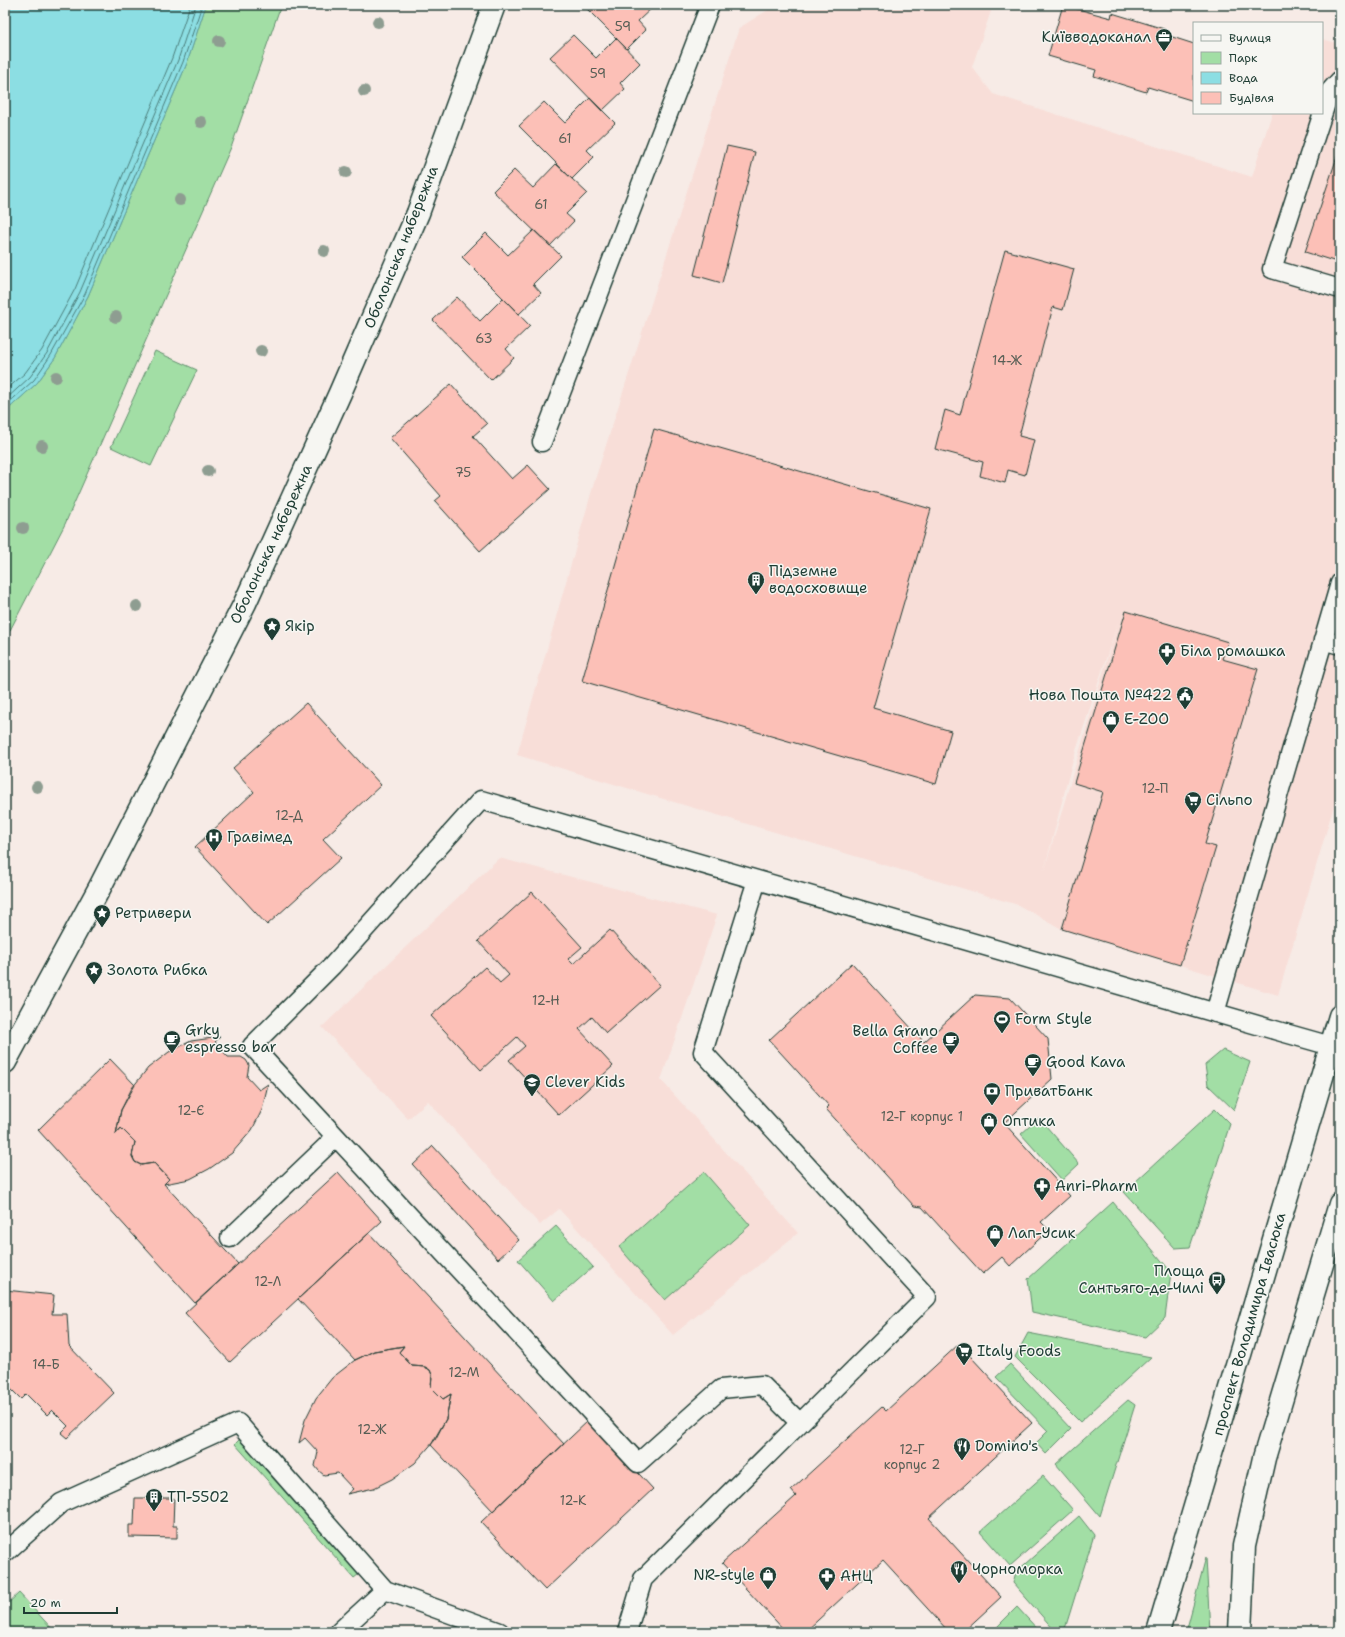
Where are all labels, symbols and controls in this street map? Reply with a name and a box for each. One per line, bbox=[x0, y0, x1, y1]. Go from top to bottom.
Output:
house number: 59 bbox=[615, 18, 631, 35]
legend bbox=[1193, 22, 1323, 114]
place label: Київводоканал bbox=[1041, 27, 1152, 47]
office icon: Київводоканал bbox=[1154, 27, 1174, 52]
text: Вулиця bbox=[1229, 30, 1271, 46]
text: Парк bbox=[1229, 50, 1258, 66]
house number: 59 bbox=[590, 65, 606, 82]
text: Вода bbox=[1229, 70, 1258, 86]
text: Будівля bbox=[1229, 90, 1274, 106]
house number: 61 bbox=[558, 130, 572, 147]
street label: Оболонська набережна bbox=[359, 162, 443, 331]
house number: 61 bbox=[534, 196, 548, 213]
house number: 63 bbox=[475, 330, 493, 347]
house number: 14-Ж bbox=[992, 352, 1023, 369]
street label: Оболонська набережна bbox=[225, 460, 317, 627]
house number: 75 bbox=[455, 464, 471, 481]
place label: Підземне водосховище bbox=[769, 561, 868, 598]
building icon: Підземне водосховище bbox=[746, 570, 766, 595]
place icon: Якір bbox=[262, 616, 282, 641]
place label: Якір bbox=[285, 616, 315, 636]
pharmacy icon: Біла ромашка bbox=[1157, 641, 1177, 666]
place label: Біла ромашка bbox=[1180, 641, 1286, 661]
place label: Нова Пошта №422 bbox=[1029, 685, 1172, 705]
public building icon: Нова Пошта №422 bbox=[1175, 685, 1195, 710]
shop icon: E-ZOO bbox=[1101, 709, 1121, 734]
place label: E-ZOO bbox=[1124, 709, 1169, 729]
house number: 12-П bbox=[1142, 780, 1168, 797]
supermarket icon: Сільпо bbox=[1183, 790, 1203, 815]
place label: Сільпо bbox=[1206, 790, 1253, 810]
house number: 12-Д bbox=[275, 807, 303, 824]
hospital icon: Гравімед bbox=[204, 827, 224, 852]
place label: Гравімед bbox=[227, 827, 293, 847]
place icon: Ретривери bbox=[92, 903, 112, 928]
place label: Ретривери bbox=[115, 903, 192, 923]
place icon: Золота Рибка bbox=[84, 960, 104, 985]
place label: Золота Рибка bbox=[107, 960, 208, 980]
house number: 12-Н bbox=[532, 992, 560, 1009]
sports icon: Form Style bbox=[992, 1009, 1012, 1034]
place label: Form Style bbox=[1015, 1009, 1092, 1029]
place label: Grky espresso bar bbox=[185, 1020, 277, 1057]
place label: Bella Grano Coffee bbox=[853, 1021, 938, 1058]
cafe icon: Grky espresso bar bbox=[162, 1029, 182, 1054]
cafe icon: Bella Grano Coffee bbox=[941, 1030, 961, 1055]
cafe icon: Good Kava bbox=[1023, 1052, 1043, 1077]
place label: Good Kava bbox=[1046, 1052, 1126, 1072]
school or university icon: Clever Kids bbox=[522, 1072, 542, 1097]
place label: Clever Kids bbox=[545, 1072, 625, 1092]
bank icon: ПриватБанк bbox=[982, 1081, 1002, 1106]
place label: ПриватБанк bbox=[1005, 1081, 1093, 1101]
house number: 12-Є bbox=[178, 1102, 204, 1119]
house number: 12-Г корпус 1 bbox=[881, 1108, 963, 1125]
shop icon: Оптика bbox=[979, 1111, 999, 1136]
place label: Оптика bbox=[1002, 1111, 1056, 1131]
pharmacy icon: Anri-Pharm bbox=[1032, 1176, 1052, 1201]
place label: Anri-Pharm bbox=[1055, 1176, 1138, 1196]
street label: проспект Володимира Івасюка bbox=[1208, 1210, 1291, 1438]
shop icon: Лап-Усик bbox=[985, 1223, 1005, 1248]
place label: Лап-Усик bbox=[1008, 1223, 1075, 1243]
place label: Площа Сантьяго-де-Чилі bbox=[1078, 1261, 1205, 1298]
bus stop icon: Площа Сантьяго-де-Чилі bbox=[1207, 1270, 1227, 1295]
house number: 12-Л bbox=[255, 1273, 281, 1290]
supermarket icon: Italy Foods bbox=[954, 1341, 974, 1366]
place label: Italy Foods bbox=[977, 1341, 1061, 1361]
house number: 14-Б bbox=[32, 1356, 60, 1373]
house number: 12-М bbox=[448, 1364, 480, 1381]
house number: 12-Ж bbox=[358, 1421, 387, 1438]
restaurant icon: Domino's bbox=[952, 1436, 972, 1461]
place label: Domino's bbox=[975, 1436, 1038, 1456]
house number: 12-Г корпус 2 bbox=[884, 1441, 940, 1473]
building icon: ТП-5502 bbox=[144, 1487, 164, 1512]
place label: ТП-5502 bbox=[167, 1487, 229, 1507]
house number: 12-К bbox=[560, 1492, 587, 1509]
restaurant icon: Чорноморка bbox=[949, 1559, 969, 1584]
place label: Чорноморка bbox=[972, 1559, 1063, 1579]
place label: NR-style bbox=[693, 1565, 755, 1585]
shop icon: NR-style bbox=[758, 1565, 778, 1590]
pharmacy icon: АНЦ bbox=[817, 1566, 837, 1591]
place label: АНЦ bbox=[840, 1566, 873, 1586]
scale bar bbox=[24, 1589, 117, 1615]
text: 20 m bbox=[30, 1595, 61, 1611]

